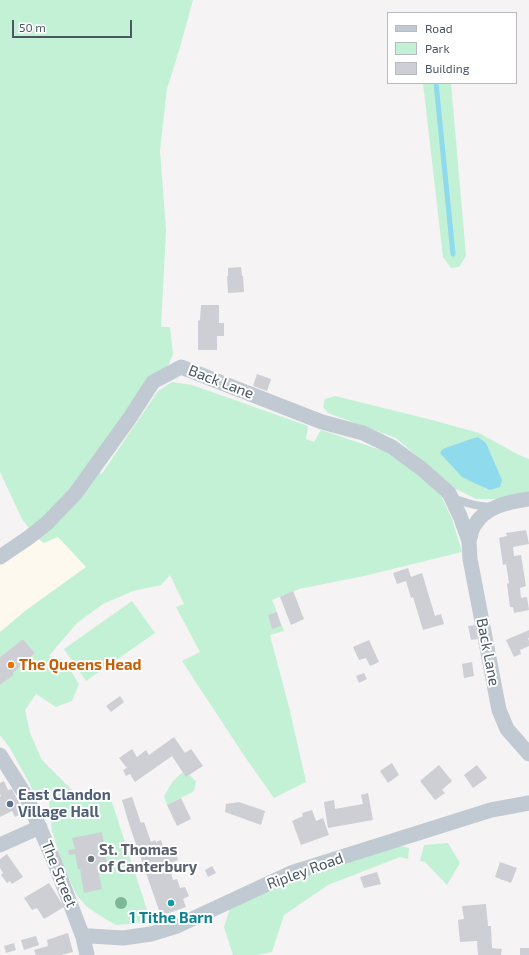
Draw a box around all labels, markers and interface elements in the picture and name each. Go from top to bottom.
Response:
scale bar [14,12,134,38]
legend [387,12,517,84]
text: 50 m [19,20,46,34]
text: Road [425,21,453,35]
text: Park [425,41,450,55]
text: Building [425,61,469,75]
street label: Back Lane [186,361,256,403]
street label: Back Lane [473,617,503,687]
place label: The Queens Head [19,656,141,674]
marker: The Queens Head [6,660,16,670]
place label: East Clandon Village Hall [18,786,111,821]
marker: East Clandon Village Hall [5,799,15,809]
street label: The Street [37,838,81,910]
place label: St. Thomas of Canterbury [99,841,197,876]
street label: Ripley Road [264,849,346,893]
marker: St. Thomas of Canterbury [86,854,96,864]
marker: 1 Tithe Barn [166,898,176,908]
place label: 1 Tithe Barn [129,909,213,927]

